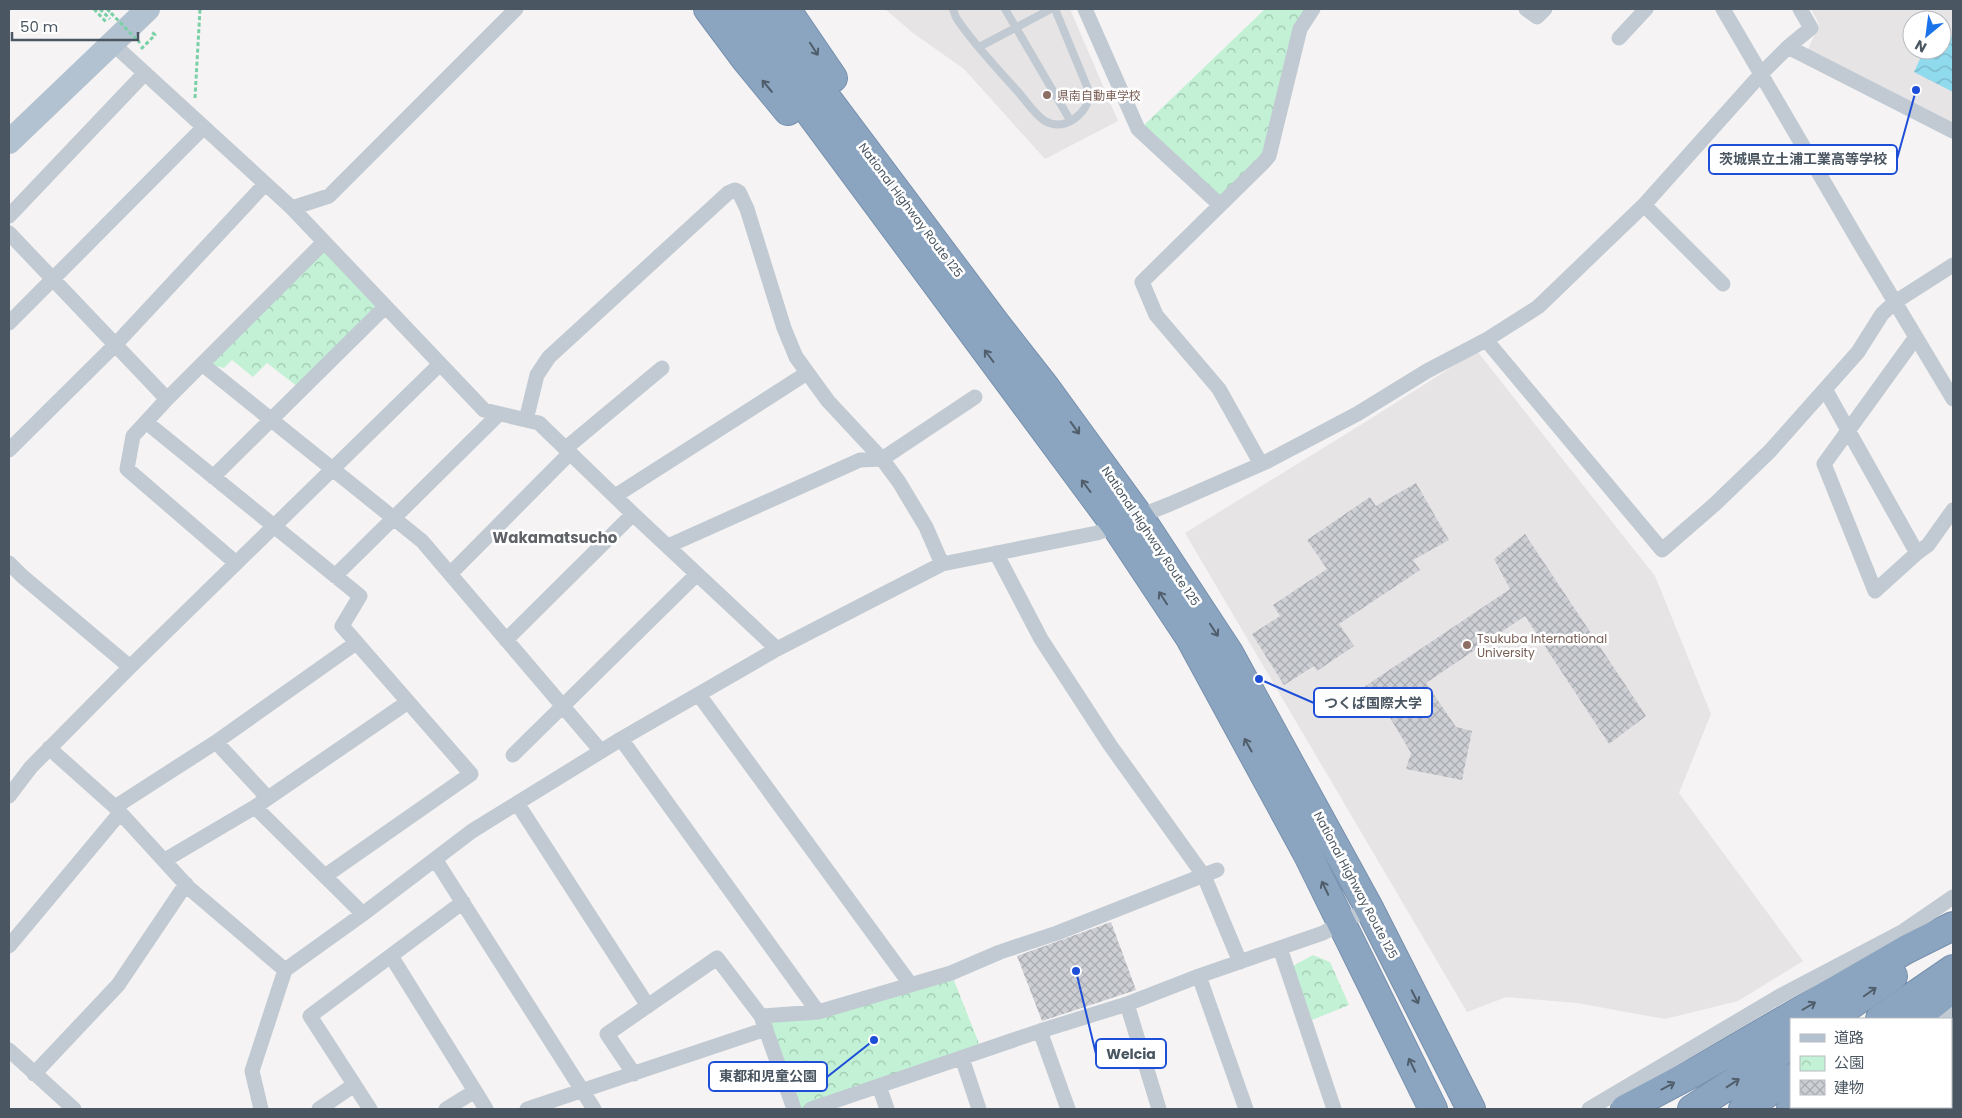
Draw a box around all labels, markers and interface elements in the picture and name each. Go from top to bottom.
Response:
scale bar [12,10,139,42]
north arrow [1902,10,1952,60]
text: 50 m [20,16,58,37]
text: N [1911,35,1930,58]
one-way arrow [809,41,819,55]
one-way arrow [762,80,773,93]
place label: 県南自動車学校 [1057,87,1141,104]
marker: 県南自動車学校 [1041,89,1053,101]
street label: National Highway Route 125 [855,139,967,281]
callout: 茨城県立土浦工業高等学校 [1709,145,1897,174]
text: 茨城県立土浦工業高等学校 [1719,149,1887,169]
one-way arrow [984,349,994,363]
one-way arrow [1070,421,1080,435]
street label: National Highway Route 125 [1098,463,1204,609]
one-way arrow [1081,480,1092,493]
district label: Wakamatsucho [493,527,618,548]
one-way arrow [1158,591,1168,605]
one-way arrow [1209,622,1219,636]
place label: Tsukuba International University [1477,630,1607,661]
marker: Tsukuba International University [1461,639,1473,651]
callout: つくば国際大学 [1314,688,1432,717]
text: つくば国際大学 [1324,693,1422,713]
one-way arrow [1243,737,1253,752]
street label: National Highway Route 125 [1310,808,1402,962]
one-way arrow [1319,881,1329,896]
one-way arrow [1863,987,1877,997]
one-way arrow [1411,989,1420,1004]
one-way arrow [1802,1000,1816,1010]
legend [1790,1018,1952,1108]
text: 道路 [1834,1027,1864,1048]
callout: Welcia [1096,1039,1166,1068]
text: Welcia [1106,1044,1156,1064]
text: 公園 [1834,1052,1864,1073]
one-way arrow [1406,1058,1416,1073]
callout: 東都和児童公園 [709,1062,827,1091]
text: 東都和児童公園 [719,1066,817,1086]
text: 建物 [1834,1077,1864,1098]
one-way arrow [1726,1078,1740,1088]
one-way arrow [1660,1081,1675,1090]

